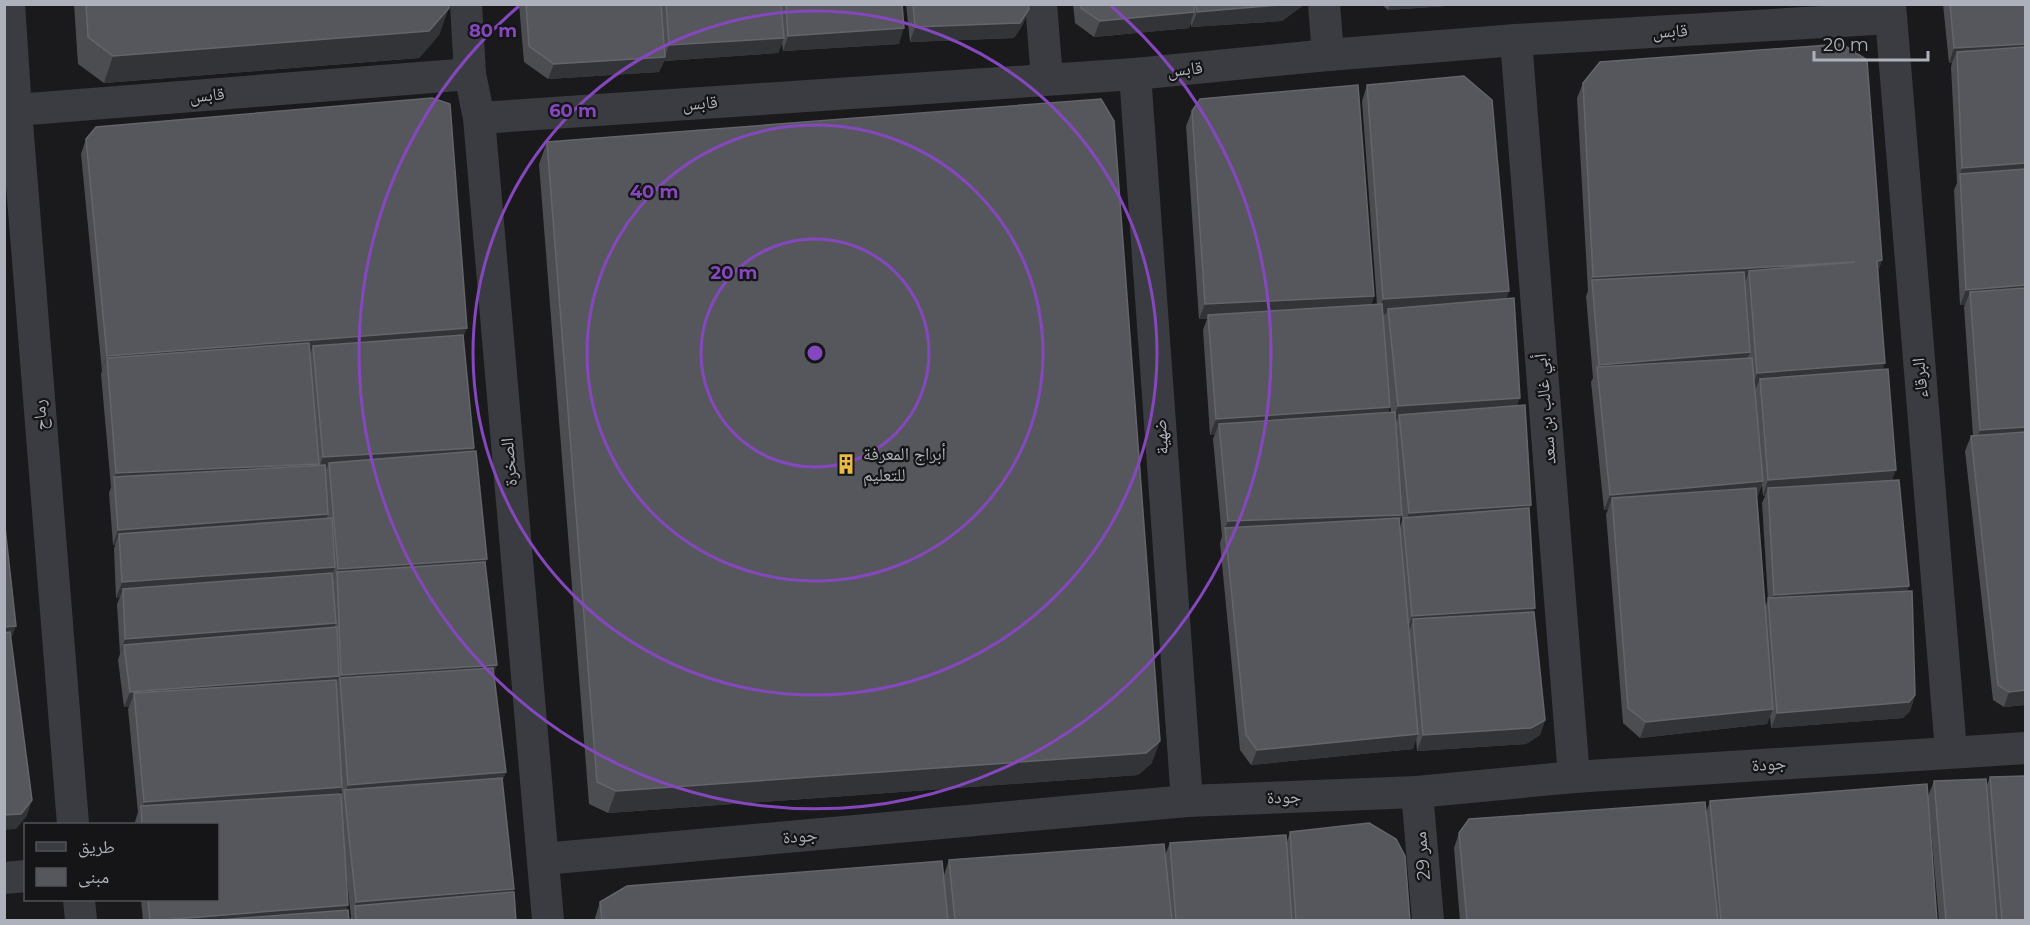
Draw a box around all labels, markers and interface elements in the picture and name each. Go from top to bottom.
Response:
street label: قابس [1652,19,1688,43]
text: 80 m [469,20,517,42]
scale bar [1814,24,1928,62]
text: 20 m [1823,34,1869,56]
street label: قابس [1166,56,1204,82]
street label: قابس [188,83,226,107]
street label: قابس [682,91,718,115]
text: 60 m [549,100,597,122]
text: 40 m [630,181,678,203]
text: 20 m [711,262,757,284]
centre of rings [805,343,825,363]
street label: أبي غالب بن سعد [1529,352,1564,465]
street label: البرقاء [1907,357,1933,399]
street label: رماح [28,398,53,431]
street label: ضهية [1149,418,1173,456]
street label: الصخرة [496,437,522,487]
place label: أبراج المعرفة للتعليم [863,443,946,487]
building icon: أبراج المعرفة للتعليم [834,452,858,476]
street label: جودة [1751,752,1787,776]
street label: جودة [1266,785,1302,809]
legend [24,823,219,901]
street label: جودة [782,824,818,848]
street label: ممر 29 [1409,831,1435,881]
text: طريق [78,836,115,858]
text: مبنى [78,866,109,888]

